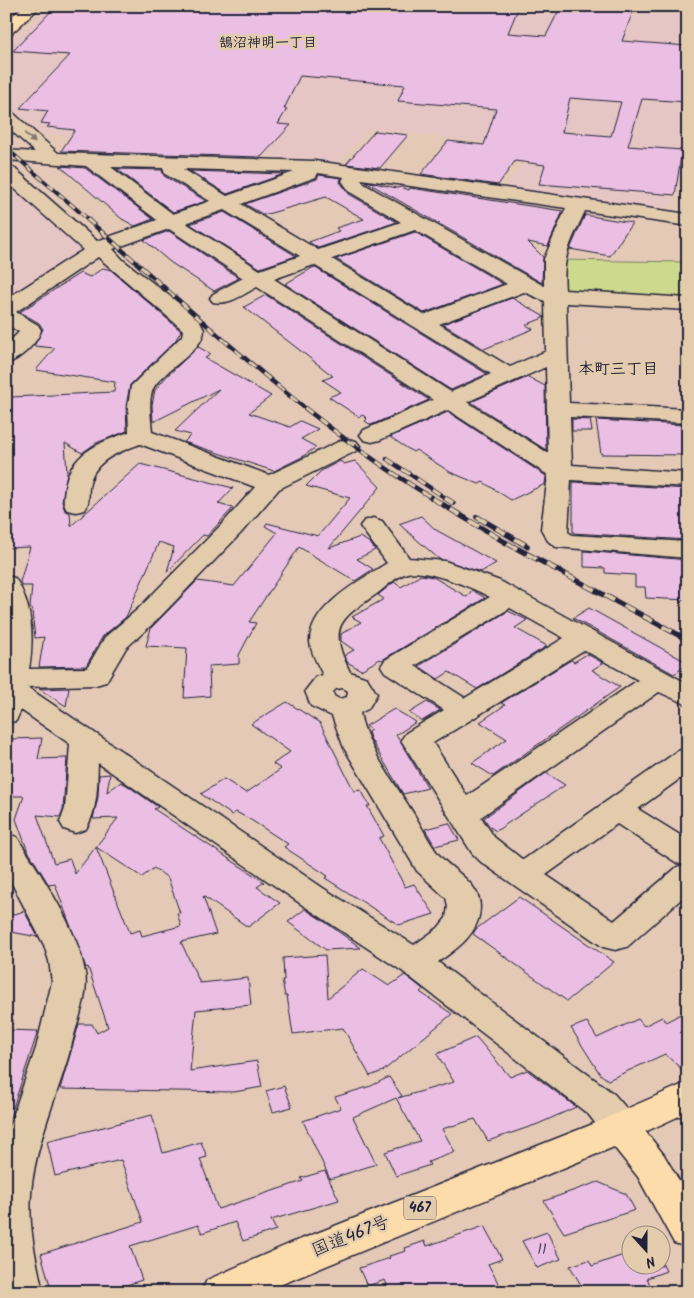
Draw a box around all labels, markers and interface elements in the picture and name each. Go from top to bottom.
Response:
district label: 鵠沼神明一丁目 [219,32,317,54]
one-way arrow [24,132,37,143]
district label: 本町三丁目 [578,357,658,382]
road number: 467 [404,1196,436,1220]
street label: 国道467号 [307,1208,395,1266]
north arrow [622,1226,672,1276]
house number: 11 [537,1238,547,1262]
text: N [642,1249,658,1273]

